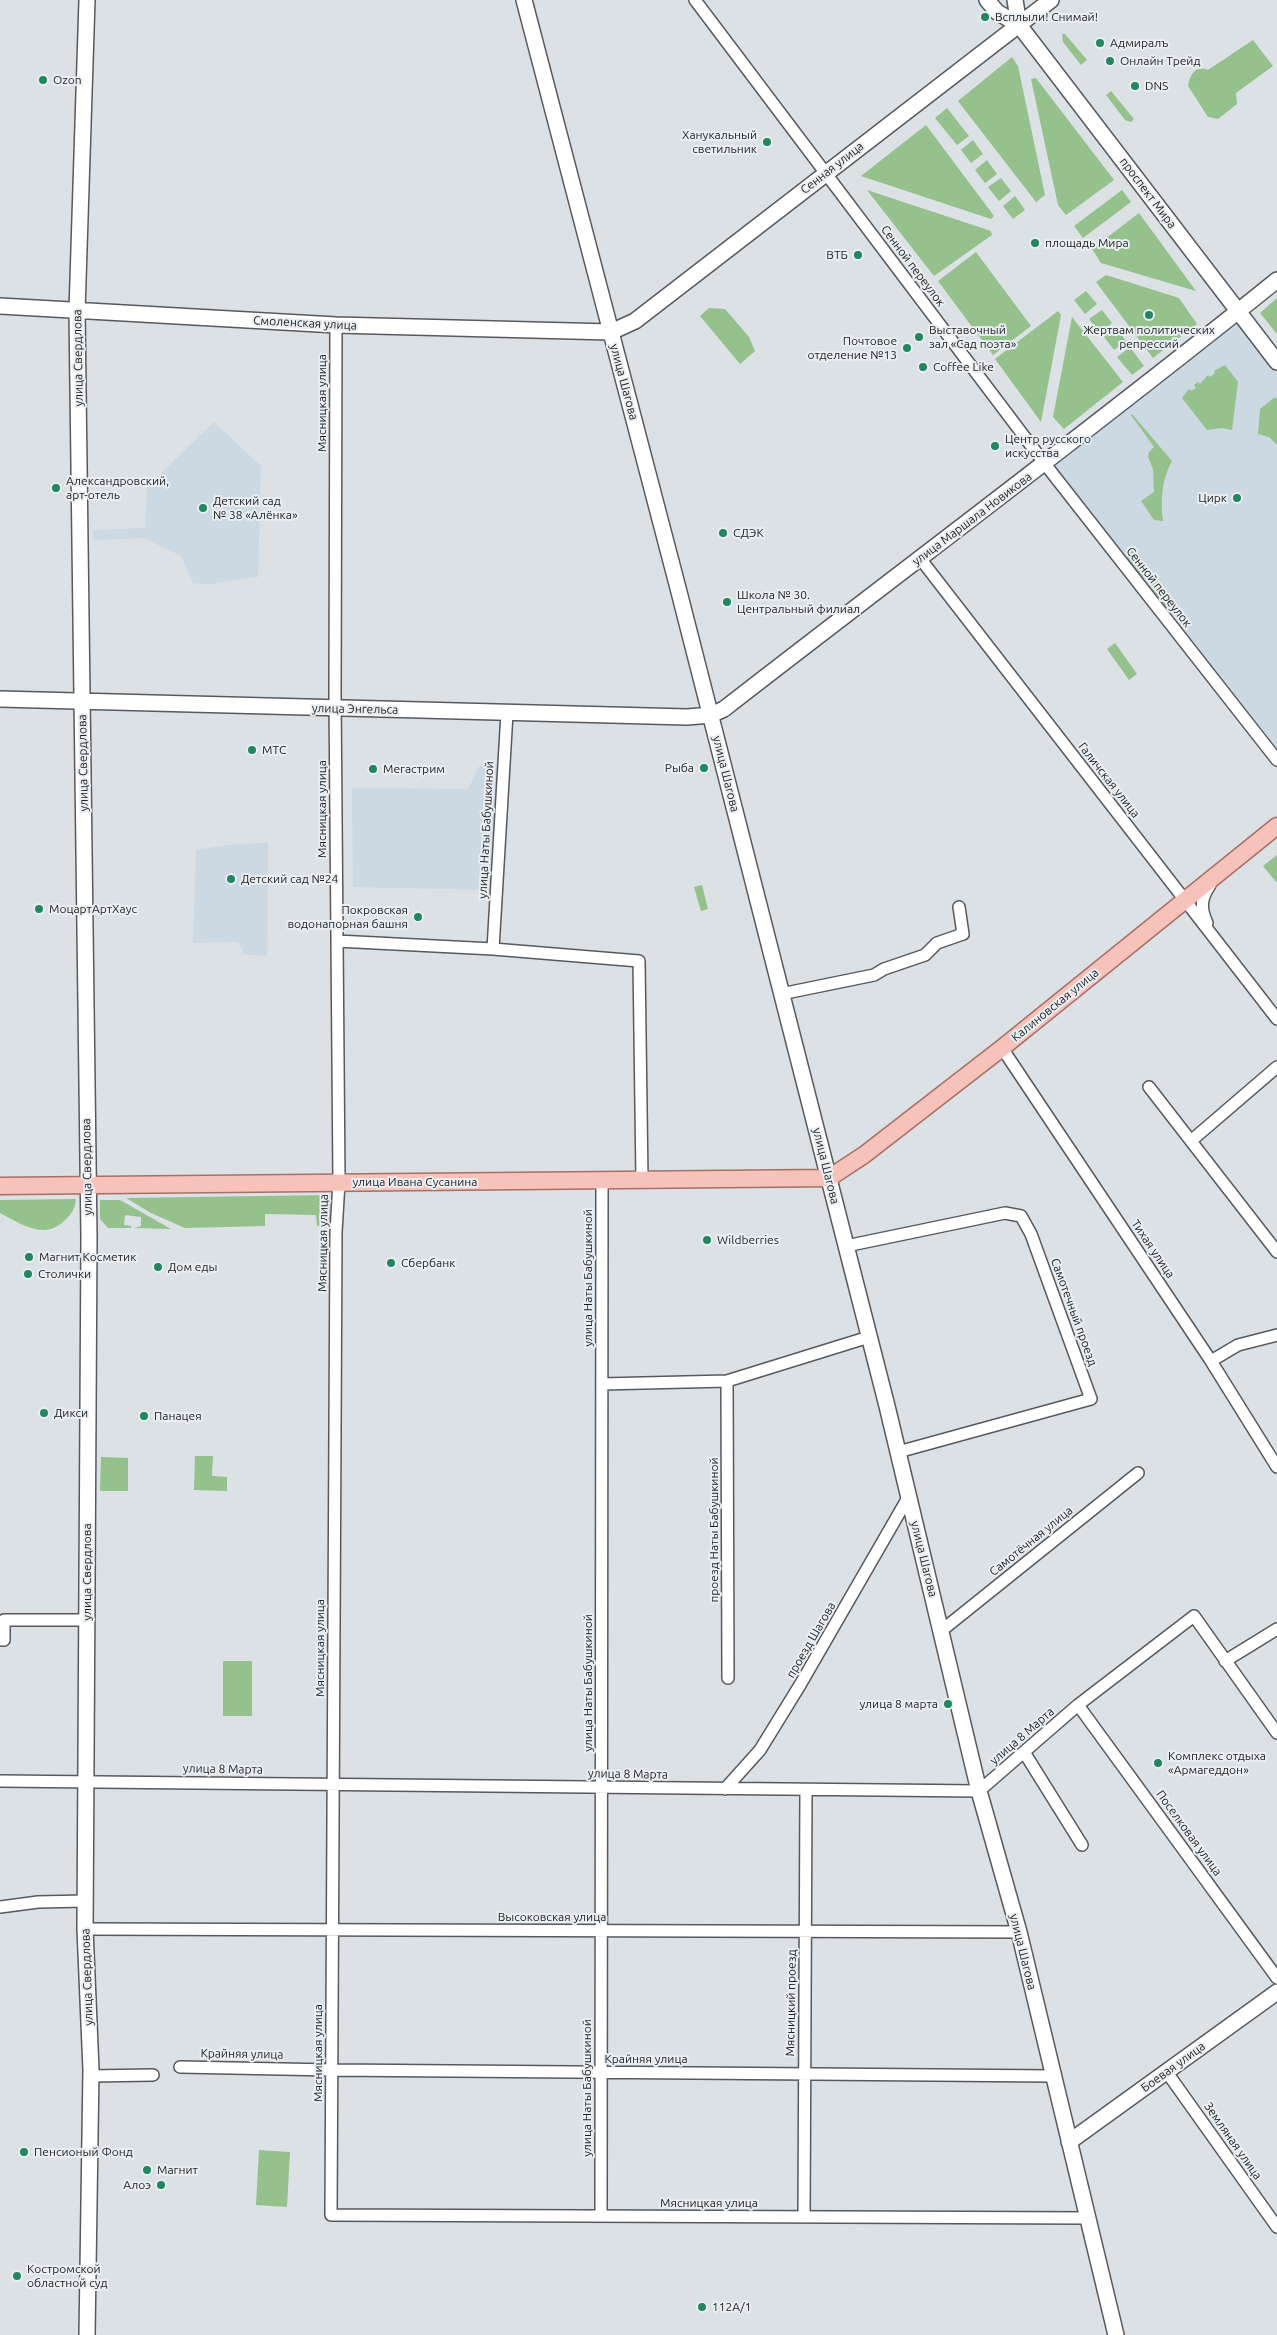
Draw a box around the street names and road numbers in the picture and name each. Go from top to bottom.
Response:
street label: Сенная улица [798,139,866,197]
street label: проспект Мира [1117,155,1179,231]
street label: Сенной переулок [878,223,948,309]
street label: улица Свердлова [70,309,86,407]
street label: Смоленская улица [253,313,357,333]
street label: улица Шагова [607,342,641,422]
street label: Мясницкая улица [315,354,329,452]
street label: улица Маршала Новикова [909,469,1035,569]
street label: Сенной переулок [1123,544,1195,630]
street label: улица Энгельса [312,701,398,717]
street label: улица Свердлова [75,714,91,812]
street label: улица Шагова [710,734,742,814]
street label: Галичская улица [1075,740,1143,820]
street label: Мясницкая улица [315,760,329,858]
street label: улица Наты Бабушкиной [475,761,497,899]
street label: Калиновская улица [1008,965,1102,1045]
street label: улица Свердлова [79,1118,95,1216]
street label: улица Шагова [810,1126,842,1206]
street label: улица Ивана Сусанина [352,1175,478,1189]
street label: Мясницкая улица [315,1194,331,1292]
street label: улица Наты Бабушкиной [581,1209,595,1347]
street label: Тихая улица [1128,1217,1178,1281]
street label: Самотечный проезд [1048,1256,1100,1368]
street label: проезд Наты Бабушкиной [707,1457,721,1603]
street label: Самотёчная улица [987,1503,1075,1579]
street label: улица Шагова [908,1519,940,1599]
street label: улица Свердлова [80,1523,94,1621]
street label: Мясницкая улица [313,1599,327,1697]
street label: проезд Шагова [783,1599,839,1681]
street label: улица Наты Бабушкиной [581,1614,595,1752]
street label: улица 8 Марта [987,1704,1057,1768]
street label: улица 8 Марта [183,1761,263,1777]
street label: улица 8 Марта [588,1766,668,1782]
street label: Поселковая улица [1153,1787,1225,1879]
street label: Высоковская улица [498,1910,606,1924]
street label: улица Шагова [1007,1912,1039,1992]
street label: улица Свердлова [78,1928,96,2026]
street label: Мясницкий проезд [783,1949,799,2057]
street label: Мясницкая улица [311,2004,325,2102]
street label: улица Наты Бабушкиной [580,2019,594,2157]
street label: Боевая улица [1138,2039,1208,2095]
street label: Крайняя улица [200,2046,284,2062]
street label: Крайняя улица [604,2052,688,2066]
street label: Земляная улица [1201,2100,1265,2182]
street label: Мясницкая улица [660,2196,758,2210]

